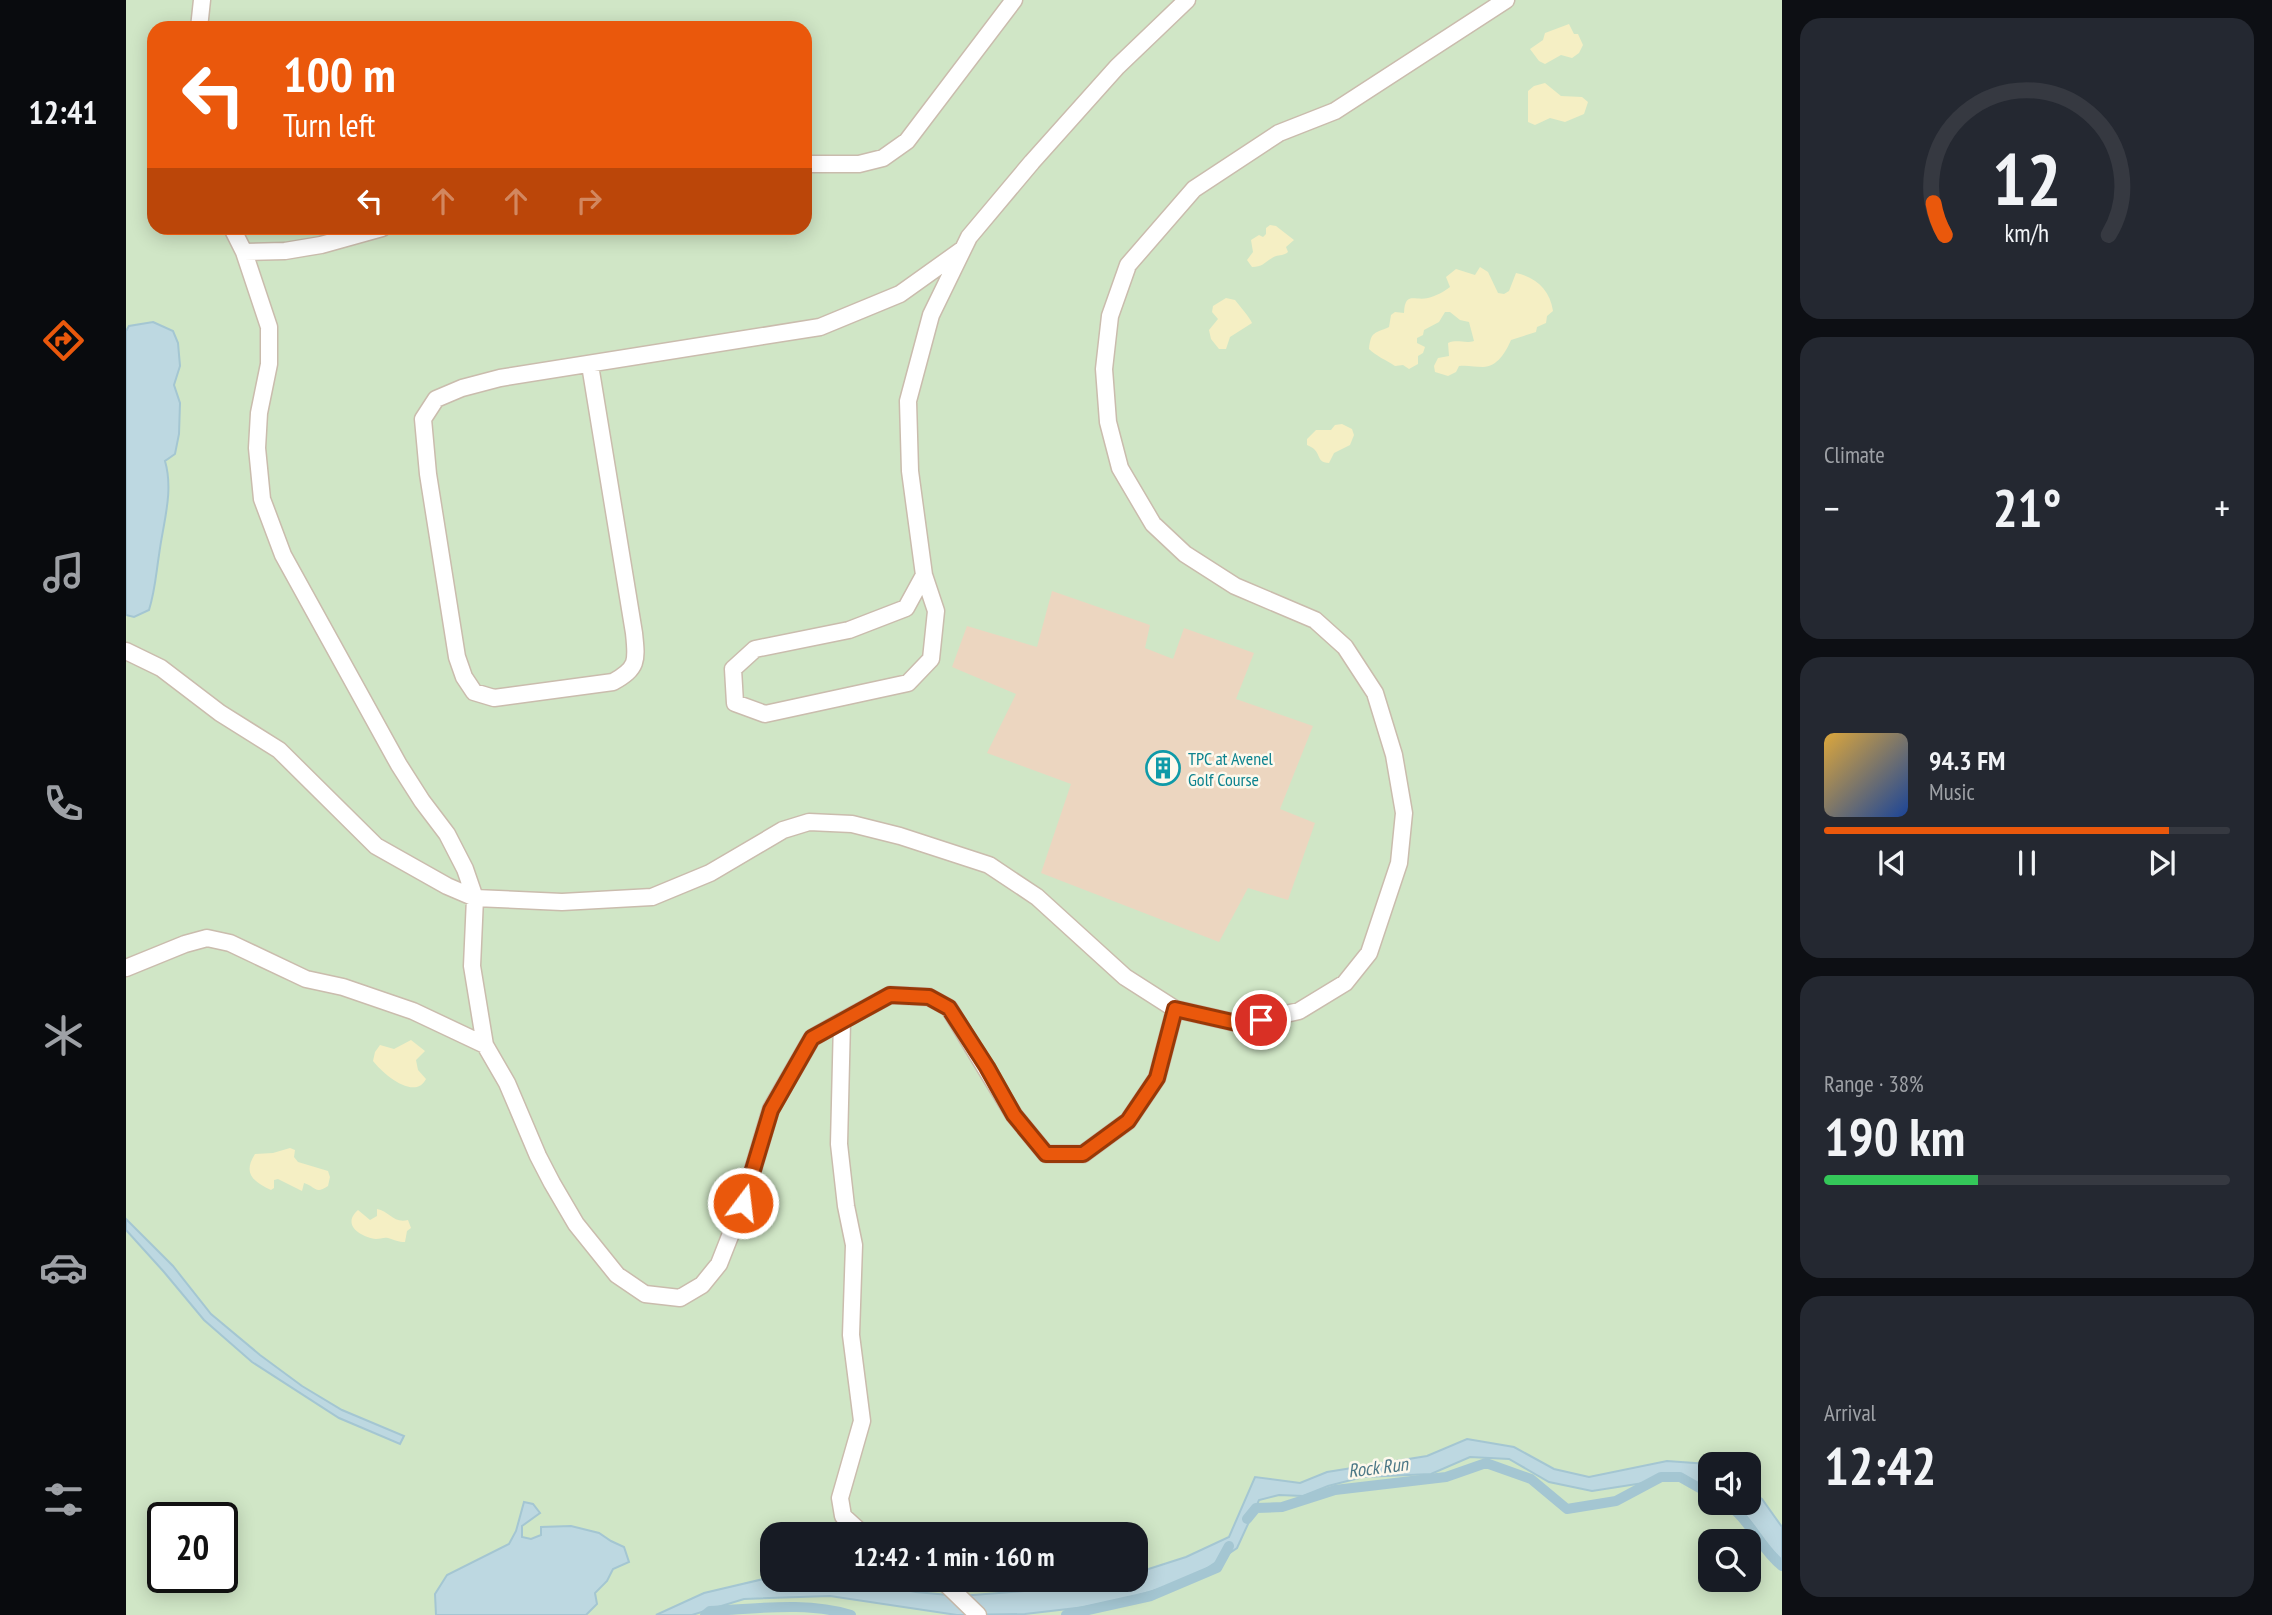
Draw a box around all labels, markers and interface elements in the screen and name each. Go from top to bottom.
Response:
text: 100 m [283,42,396,106]
icon: left [168,49,259,140]
text: 12:41 [28,91,98,133]
text: Turn left [283,104,375,146]
text: 12 [1992,131,2062,225]
icon: left [351,182,389,220]
icon: ahead [424,182,462,220]
icon: ahead [497,182,535,220]
icon: right [570,182,608,220]
text: km/h [2005,217,2049,249]
icon: directions [39,316,88,365]
text: Climate [1824,440,1885,469]
text: 21° [1993,474,2061,541]
text: − [1824,483,1840,532]
text: + [2214,483,2230,532]
icon: music [39,548,88,597]
text: 94.3 FM [1929,744,2005,777]
place label: TPC at Avenel Golf Course [1188,747,1274,791]
building icon: TPC at Avenel Golf Course [1144,749,1182,787]
text: Music [1929,777,1975,806]
icon: phone [39,779,88,828]
icon: previous [1873,844,1911,882]
icon: pause [2008,844,2046,882]
icon: next [2143,844,2181,882]
pin [1231,990,1291,1050]
icon: arrive [1242,1001,1280,1039]
icon: climate [39,1011,88,1060]
text: Range · 38% [1824,1069,1924,1098]
text: 190 km [1824,1103,1965,1170]
position arrow [706,1166,780,1240]
icon: car [39,1243,88,1292]
text: Arrival [1824,1398,1876,1427]
text: 12:42 [1824,1432,1936,1499]
water label: Rock Run [1347,1451,1411,1483]
map controls [1698,1452,1761,1592]
button: sound [1698,1452,1761,1515]
icon: filters [39,1475,88,1524]
speed limit sign: 20 [147,1502,238,1593]
button: search [1698,1529,1761,1592]
text: 12:42 · 1 min · 160 m [854,1540,1054,1573]

